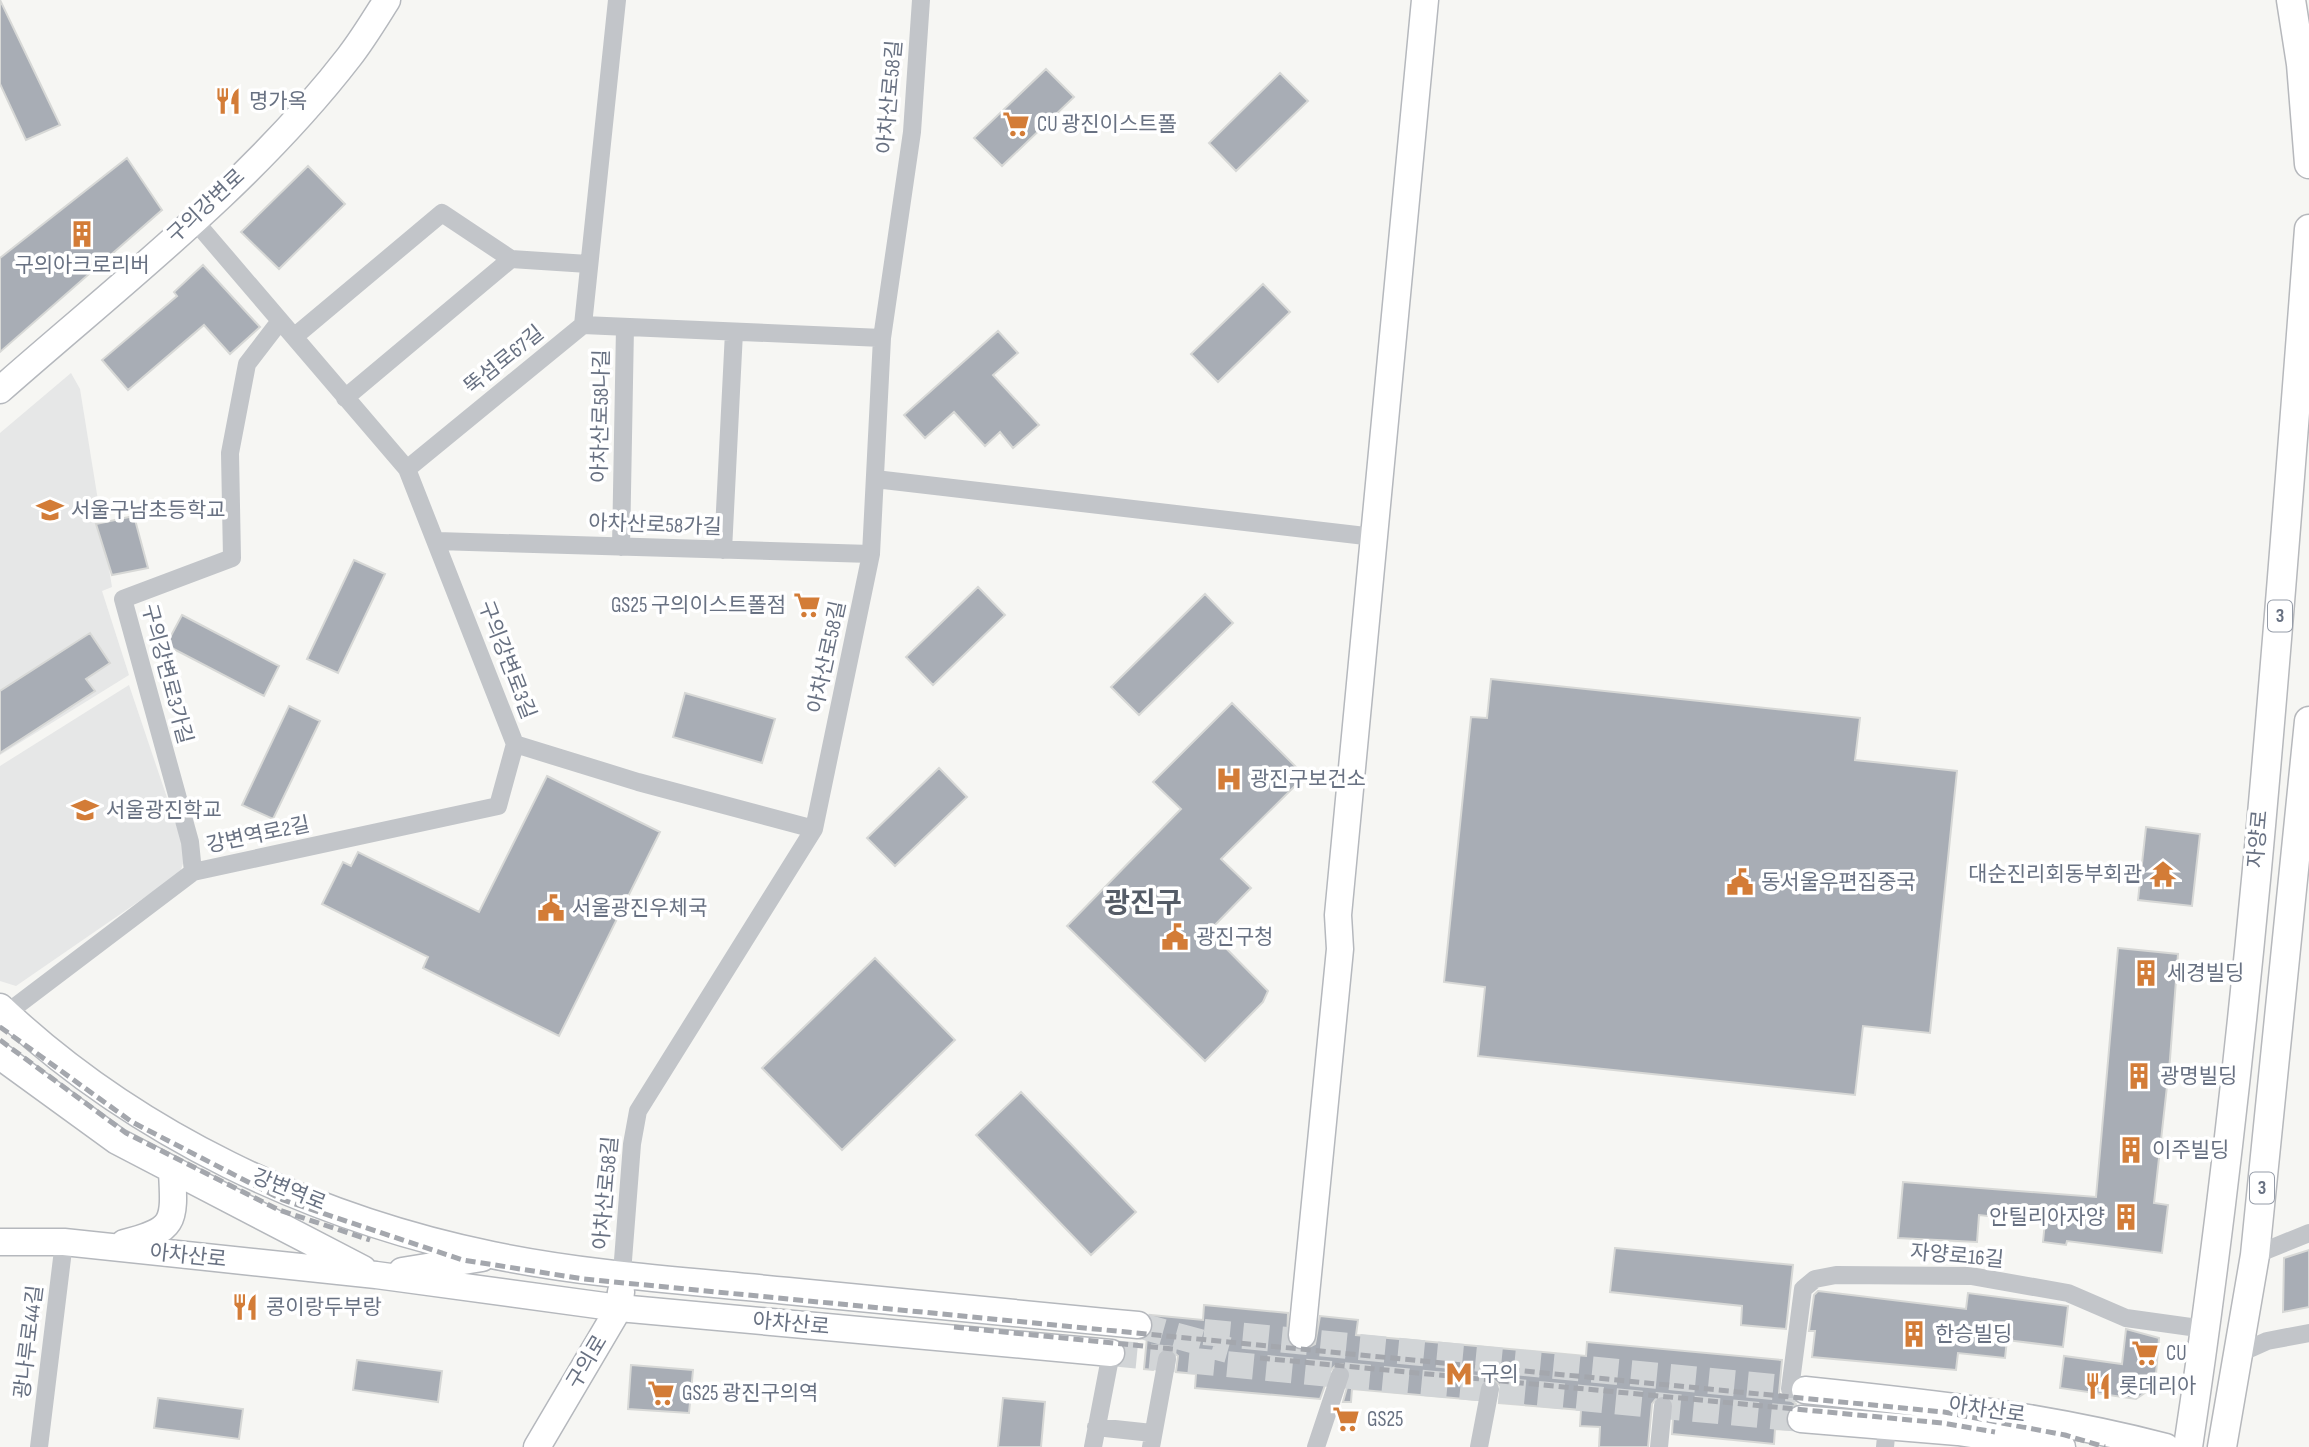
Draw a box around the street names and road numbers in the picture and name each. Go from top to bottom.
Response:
street label: 아차산로58길 [873,39,907,155]
street label: 구의강변로 [162,164,250,248]
street label: 뚝섬로67길 [459,320,549,400]
street label: 아차산로58나길 [587,349,615,483]
street label: 아차산로58가길 [588,510,722,540]
street label: 구의강변로3길 [473,597,541,723]
street label: 아차산로58길 [803,599,851,715]
road number: 3 [2268,600,2292,632]
street label: 구의강변로3가길 [136,601,198,747]
street label: 자양로 [2243,809,2273,869]
street label: 강변역로2길 [204,812,312,858]
street label: 아차산로58길 [589,1135,623,1251]
street label: 강변역로 [248,1164,330,1216]
road number: 3 [2250,1172,2274,1204]
street label: 자양로16길 [1909,1239,2005,1273]
street label: 아차산로 [148,1240,228,1272]
street label: 광나루로44길 [10,1284,48,1400]
street label: 아차산로 [751,1308,831,1340]
street label: 구의로 [561,1331,613,1393]
street label: 아차산로 [1947,1392,2027,1428]

